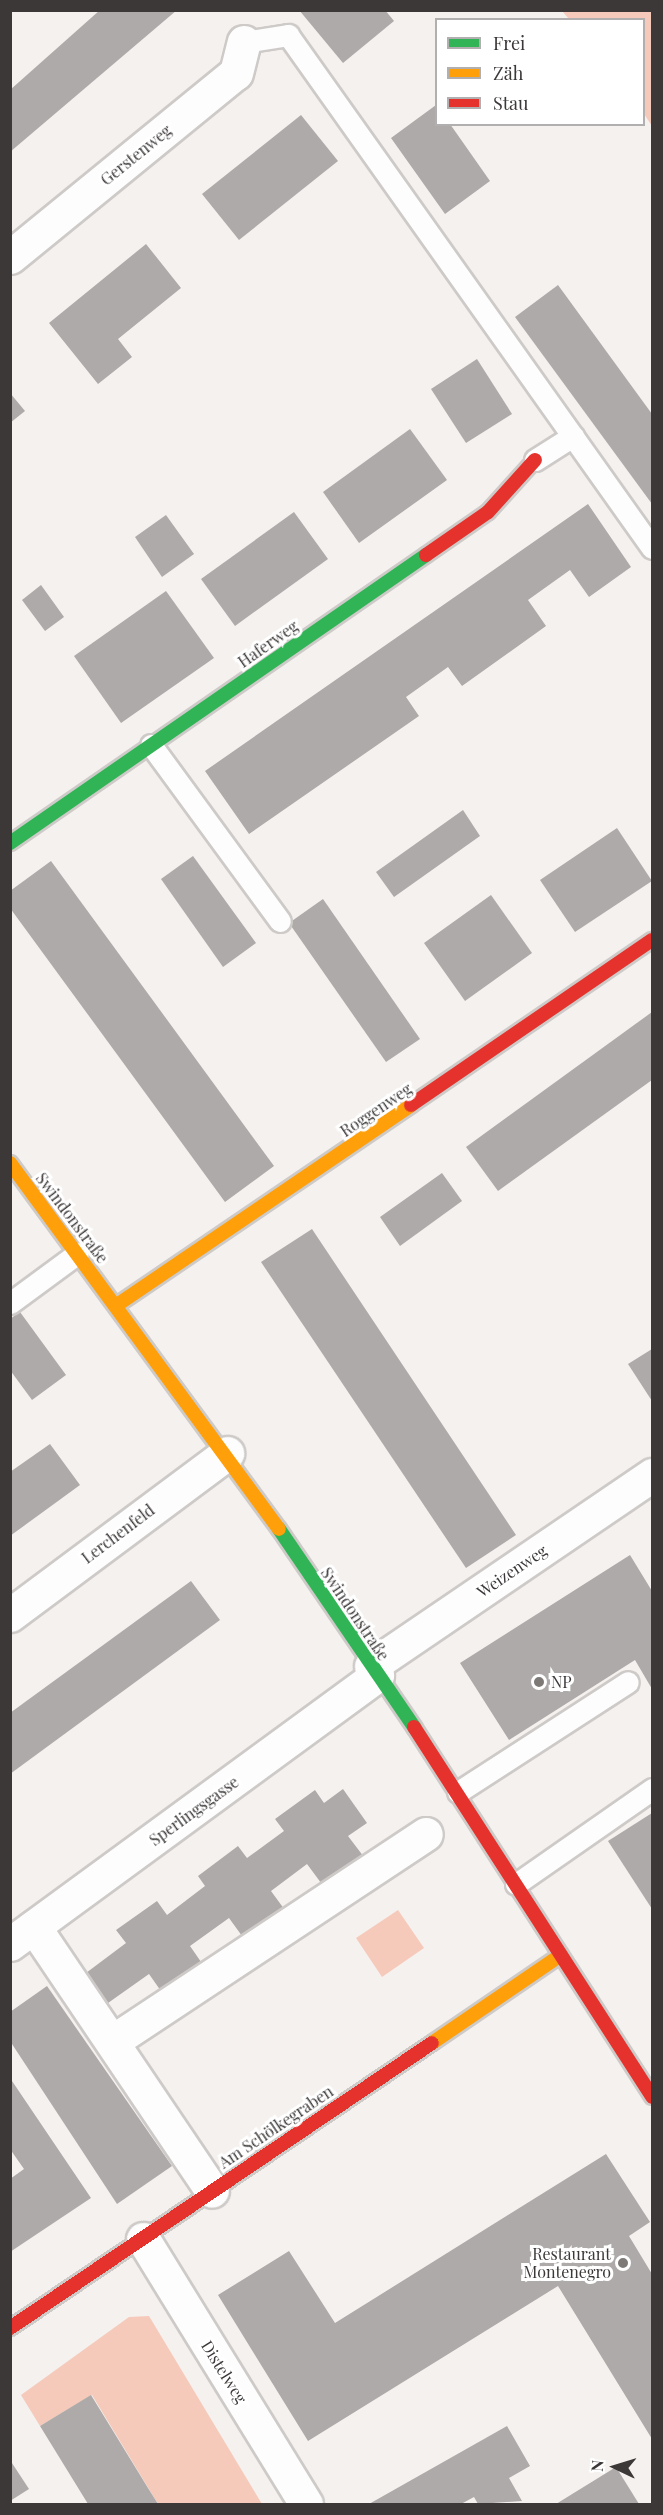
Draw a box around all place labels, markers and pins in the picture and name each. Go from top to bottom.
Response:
place label: NP [551,1672,572,1692]
marker: NP [532,1675,546,1689]
place label: Restaurant Montenegro [524,2244,611,2282]
marker: Restaurant Montenegro [616,2256,630,2270]

